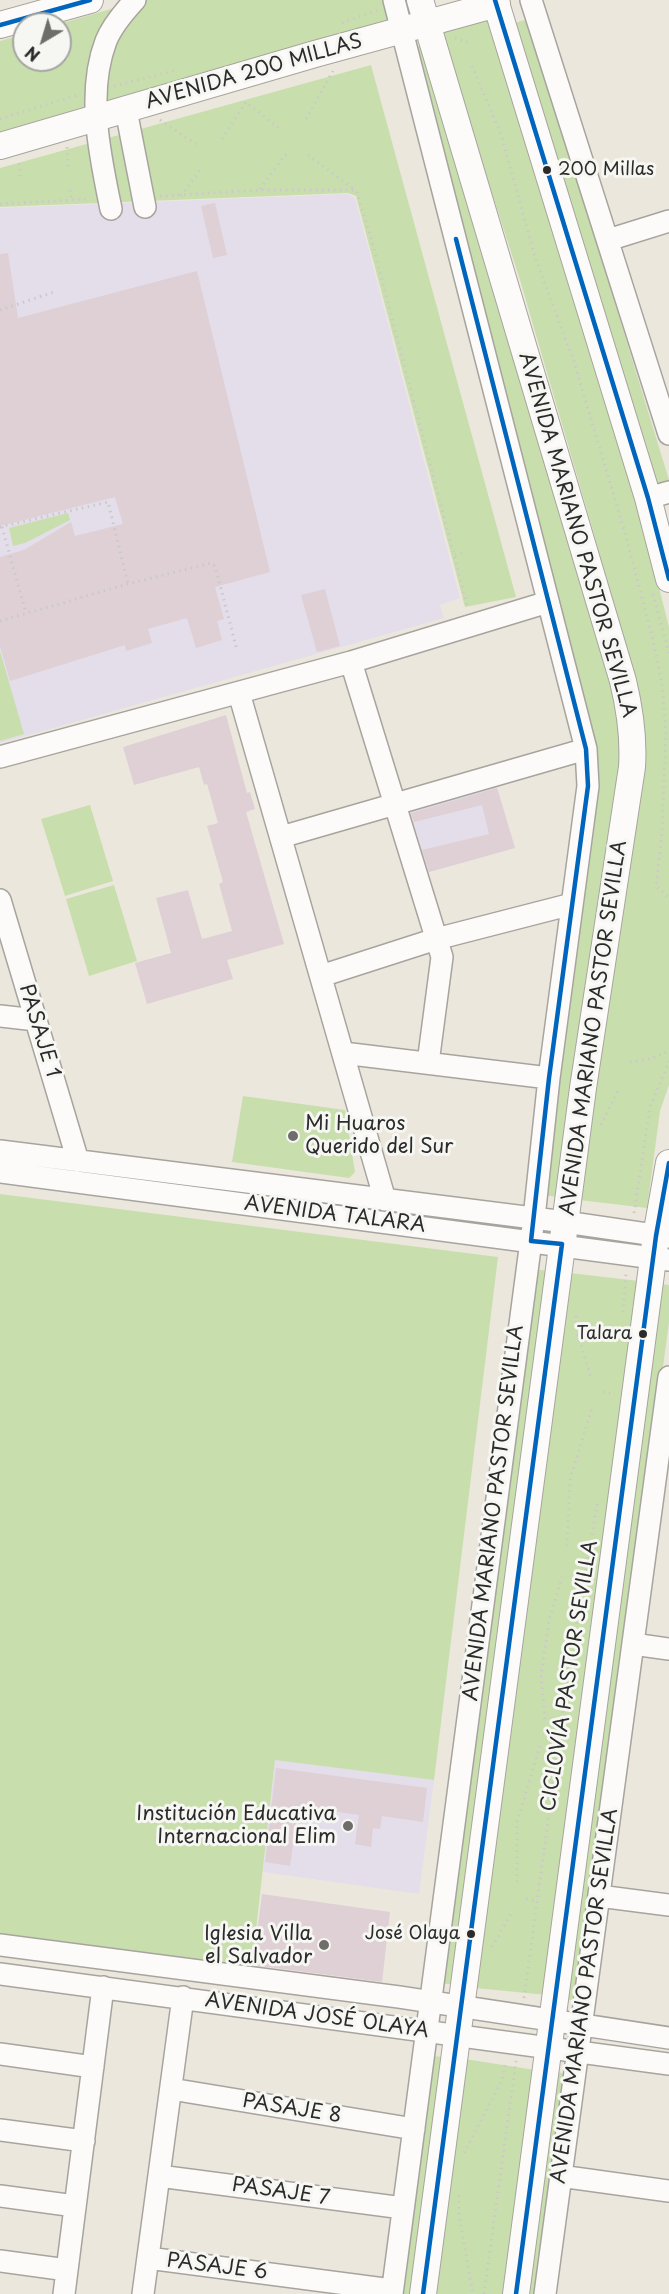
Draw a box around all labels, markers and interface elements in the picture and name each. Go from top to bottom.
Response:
north arrow [12,12,72,72]
street label: AVENIDA 200 MILLAS [143,30,365,114]
text: N [20,41,45,68]
place label: 200 Millas [558,159,654,181]
marker: 200 Millas [541,164,553,176]
street label: AVENIDA MARIANO PASTOR SEVILLA [513,350,641,720]
street label: AVENIDA MARIANO PASTOR SEVILLA [556,839,632,1217]
street label: PASAJE 1 [13,981,65,1081]
place label: Mi Huaros Querido del Sur [305,1112,453,1159]
marker: Mi Huaros Querido del Sur [286,1129,300,1143]
street label: AVENIDA TALARA [243,1192,427,1238]
place label: Talara [576,1323,632,1345]
street label: AVENIDA MARIANO PASTOR SEVILLA [459,1324,529,1702]
marker: Talara [637,1328,649,1340]
street label: CICLOVÍA PASTOR SEVILLA [537,1539,603,1813]
place label: Institución Educativa Internacional Elim [136,1802,336,1849]
street label: AVENIDA MARIANO PASTOR SEVILLA [547,1807,623,2185]
marker: Institución Educativa Internacional Elim [341,1819,355,1833]
place label: Iglesia Villa el Salvador [204,1922,312,1969]
place label: José Olaya [365,1923,460,1945]
marker: José Olaya [465,1928,477,1940]
marker: Iglesia Villa el Salvador [317,1938,331,1952]
street label: AVENIDA JOSÉ OLAYA [204,1988,430,2044]
street label: PASAJE 8 [241,2089,343,2129]
street label: PASAJE 7 [230,2173,332,2211]
street label: PASAJE 6 [165,2249,269,2285]

